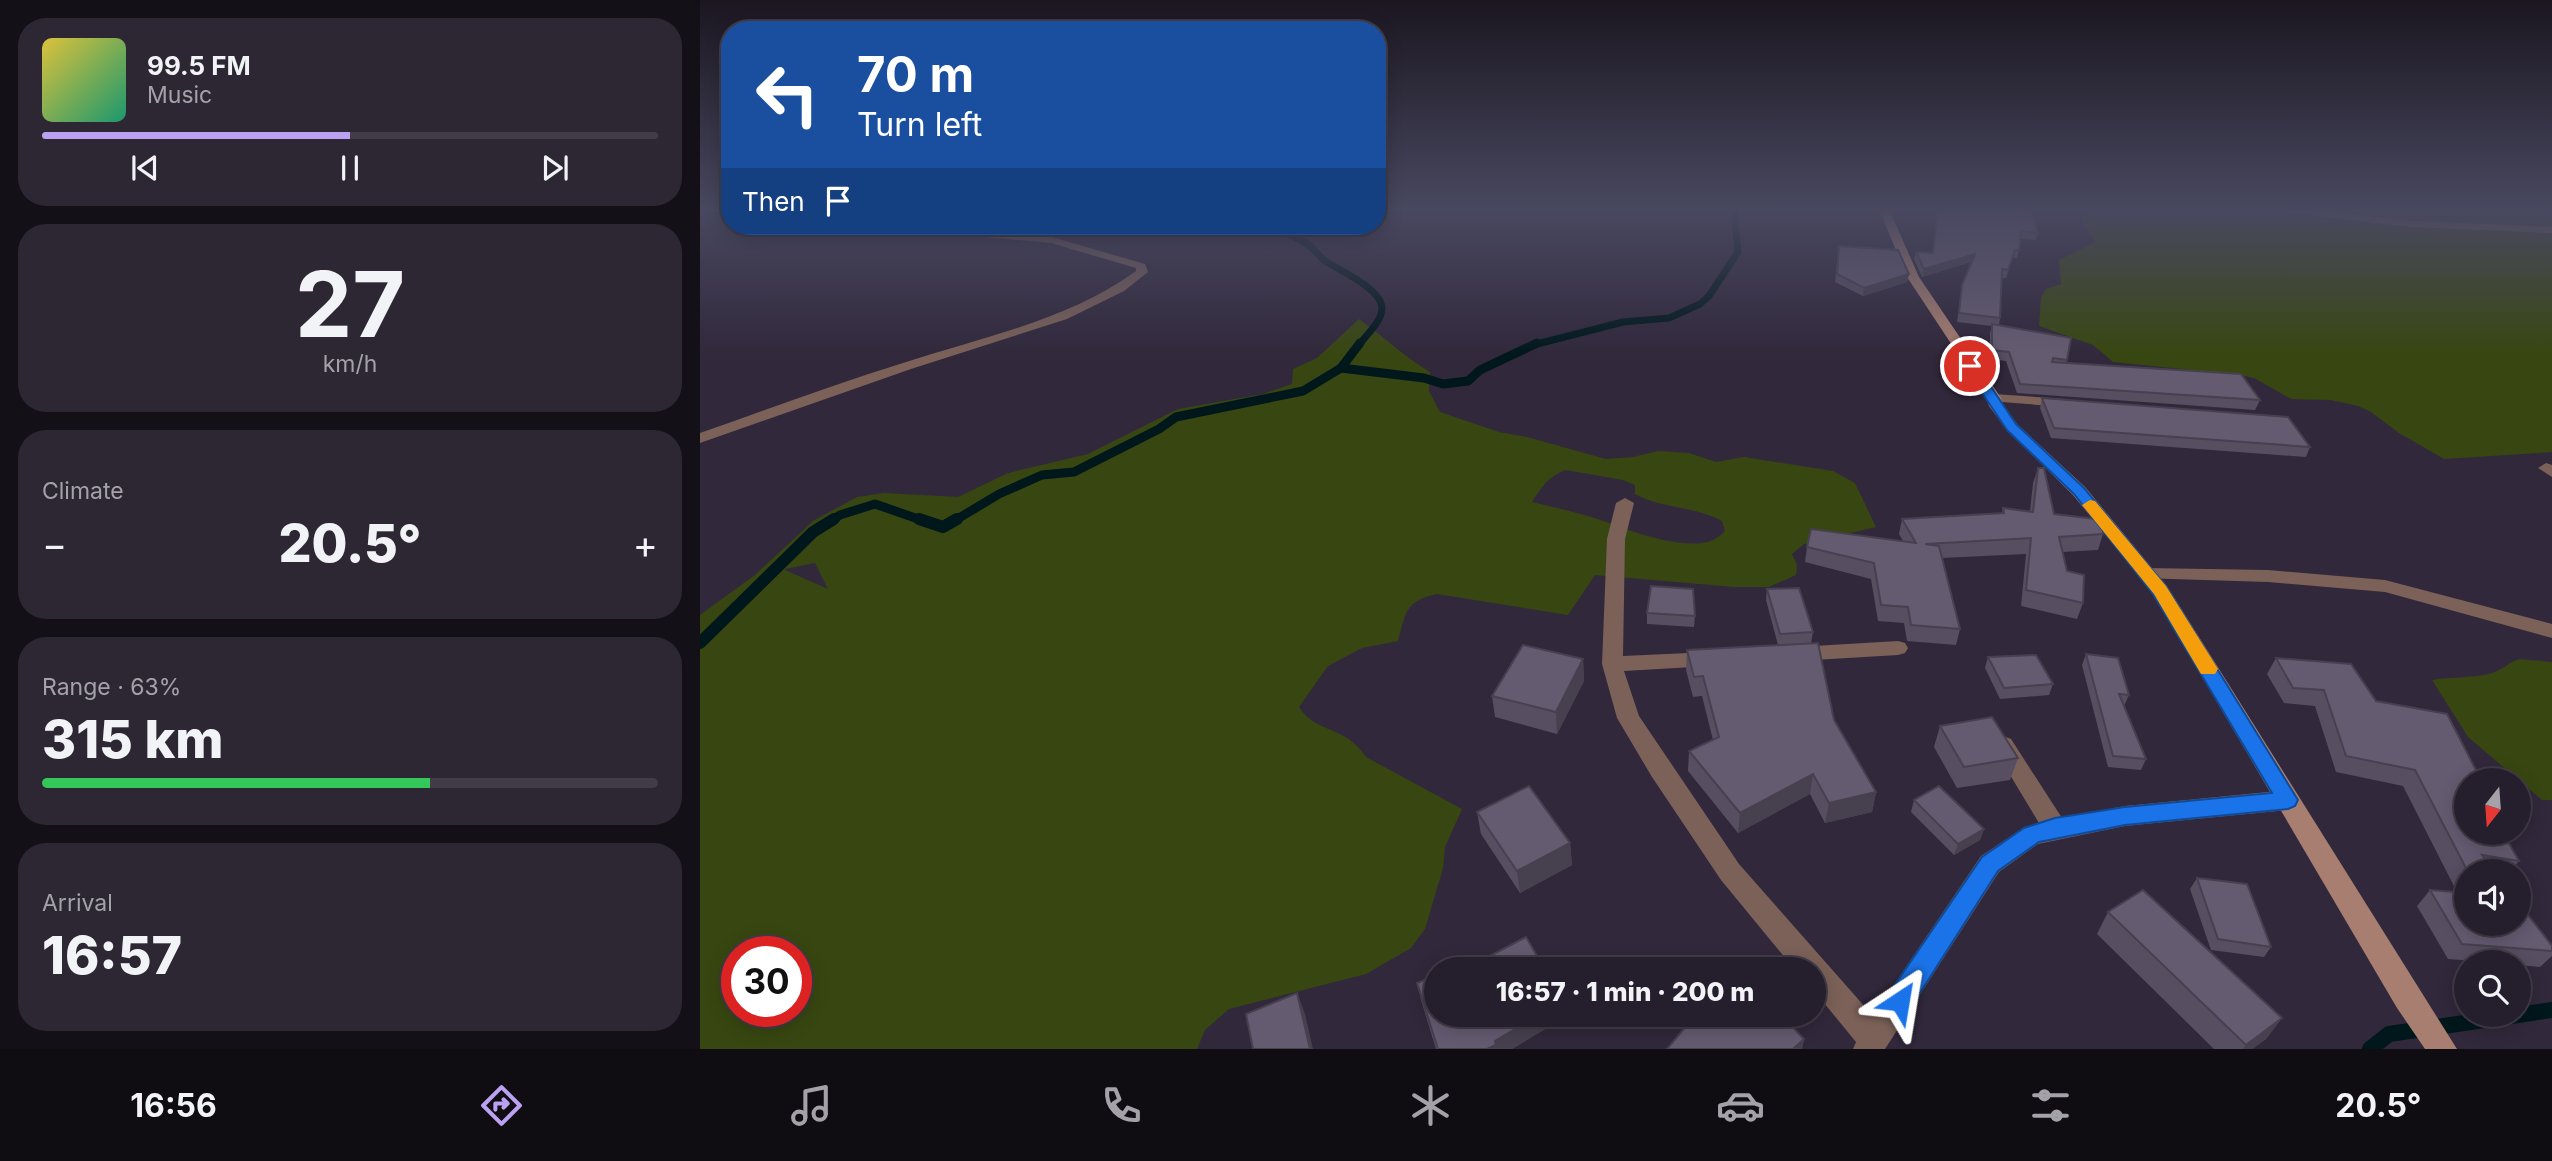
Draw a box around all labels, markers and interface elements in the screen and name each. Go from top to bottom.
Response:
text: 70 m [857,45,974,104]
icon: left [742,49,833,140]
text: 99.5 FM [147,50,251,81]
text: Music [147,81,212,109]
text: Turn left [857,105,982,144]
icon: previous [126,149,164,187]
icon: pause [331,149,369,187]
icon: next [536,149,574,187]
icon: arrive [819,182,857,220]
text: Then [742,186,805,217]
text: 27 [295,249,405,359]
pin [1940,336,2000,396]
icon: arrive [1951,347,1989,385]
text: km/h [323,350,377,378]
text: Climate [42,477,124,505]
text: 20.5° [278,512,422,575]
text: − [42,521,67,567]
text: + [633,521,658,567]
text: Range · 63% [42,673,181,701]
text: 315 km [42,708,223,771]
north arrow [2454,768,2530,845]
map controls [2454,768,2531,1027]
button: sound [2454,859,2531,936]
text: Arrival [42,889,113,917]
text: 16:57 [42,924,182,987]
speed limit sign: 30 [721,936,812,1027]
button: search [2454,950,2531,1027]
position arrow [1863,964,1937,1038]
text: 16:57 · 1 min · 200 m [1496,976,1754,1007]
icon: directions [477,1081,526,1130]
icon: music [787,1081,836,1130]
icon: phone [1097,1081,1146,1130]
icon: climate [1406,1081,1455,1130]
icon: car [1716,1081,1765,1130]
icon: filters [2026,1081,2075,1130]
text: 16:56 [130,1086,217,1125]
text: 20.5° [2335,1086,2422,1125]

